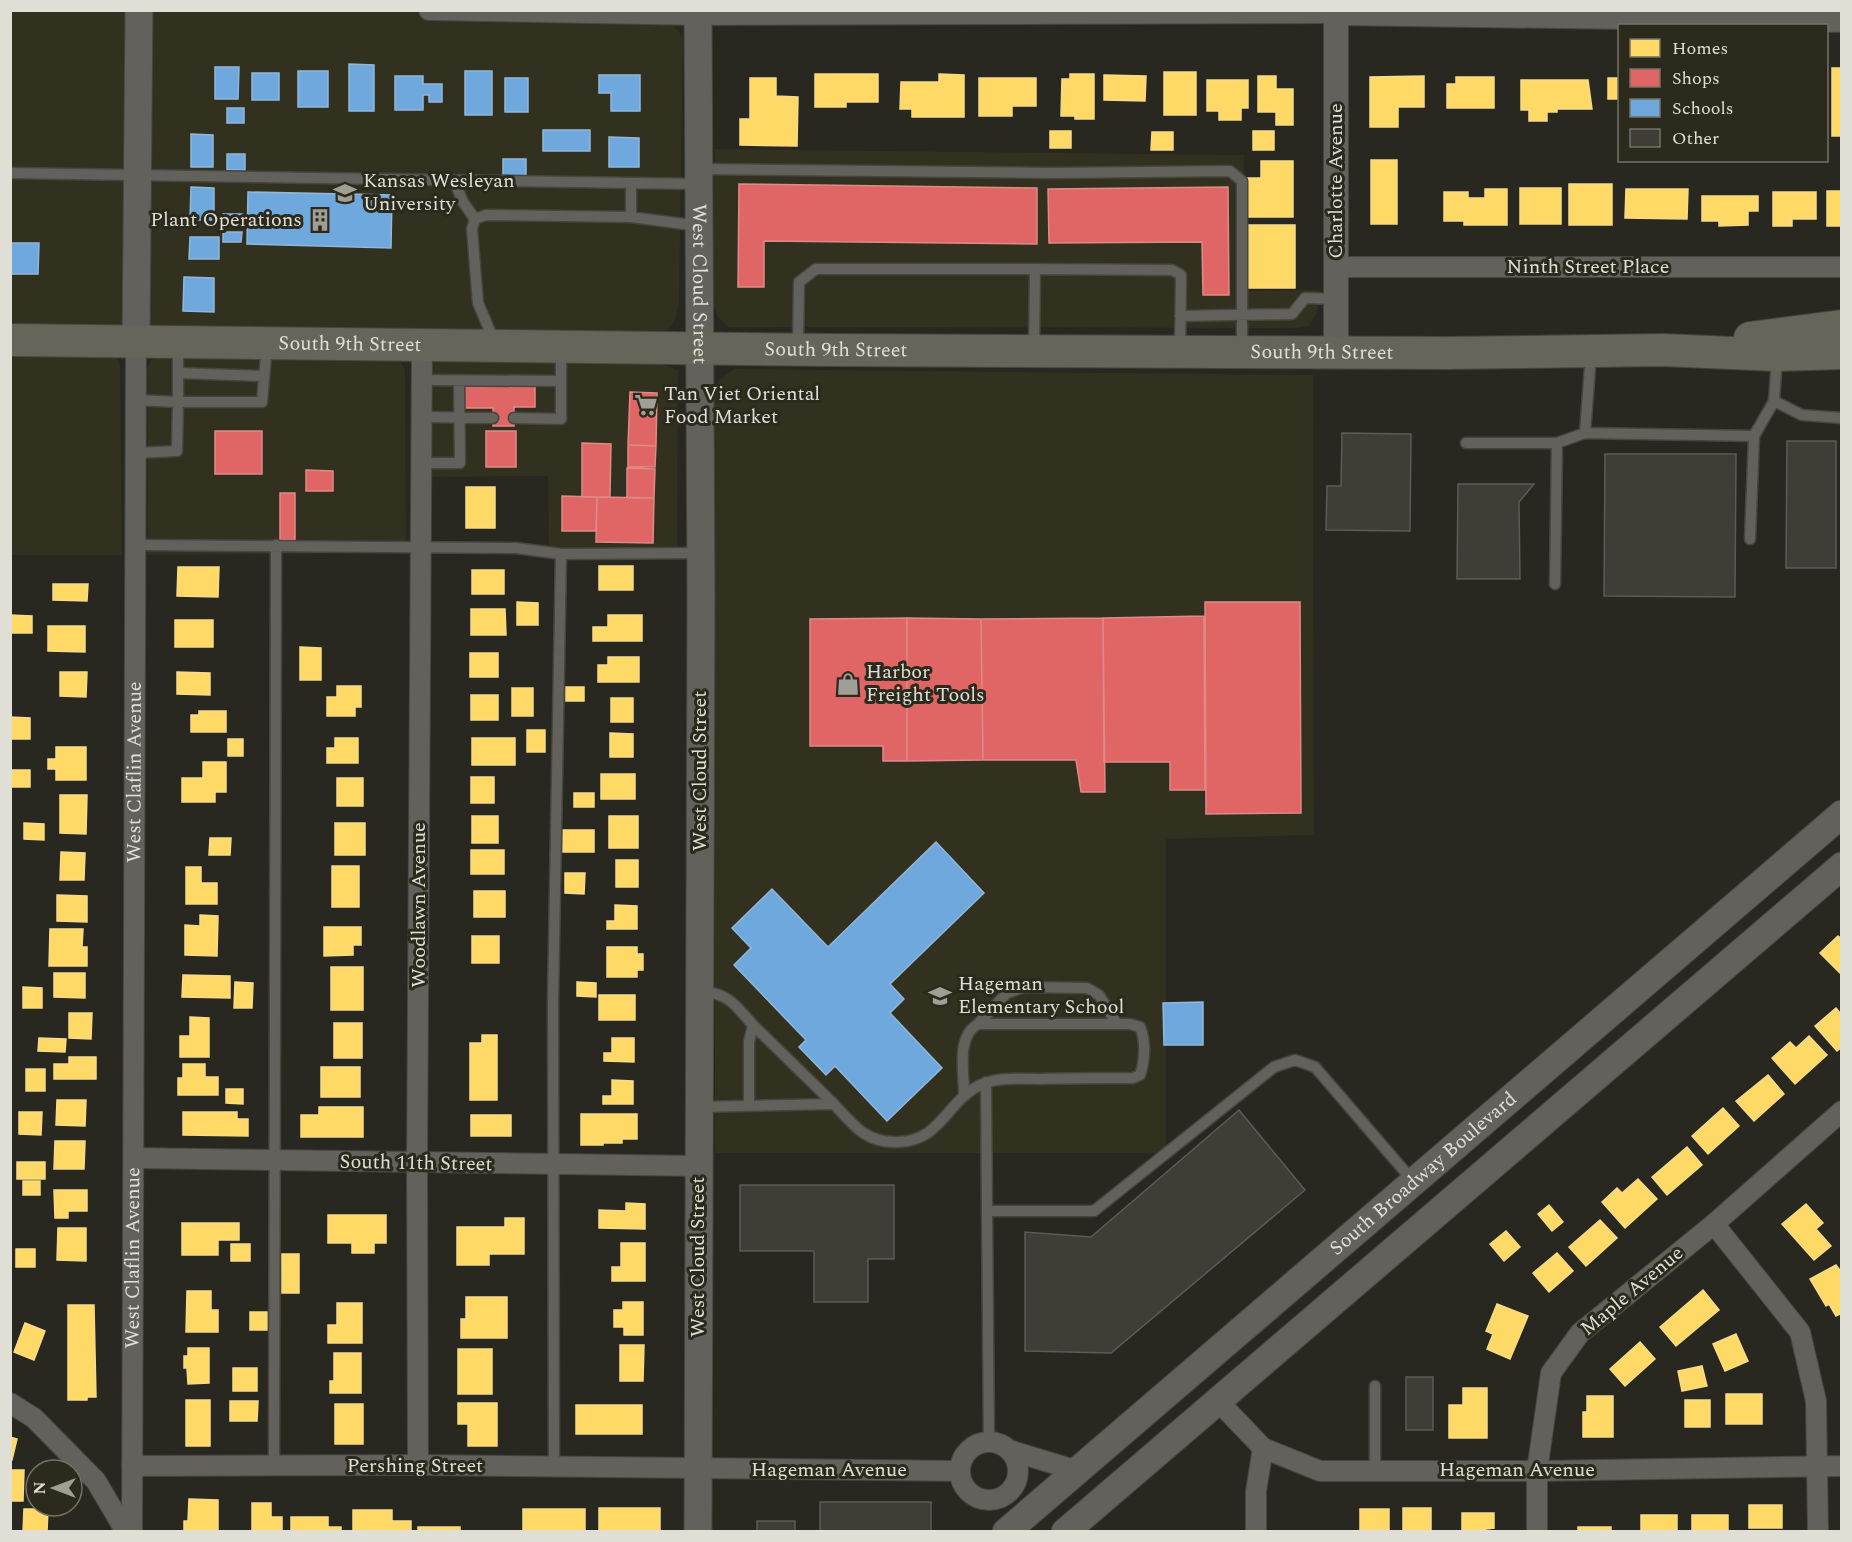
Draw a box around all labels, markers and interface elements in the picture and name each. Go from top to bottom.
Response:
legend [1618,24,1828,162]
text: Homes [1672,35,1728,62]
text: Shops [1672,65,1720,92]
text: Schools [1672,95,1734,122]
street label: Charlotte Avenue [1321,103,1351,259]
text: Other [1672,125,1719,152]
place label: Kansas Wesleyan University [363,166,515,219]
school or university icon: Kansas Wesleyan University [332,180,358,206]
street label: West Cloud Street [684,204,715,364]
place label: Plant Operations [150,205,302,235]
building icon: Plant Operations [307,207,333,233]
street label: Ninth Street Place [1507,252,1669,282]
street label: South 9th Street [278,328,422,360]
street label: South 9th Street [764,334,908,365]
street label: South 9th Street [1250,337,1394,368]
place label: Tan Viet Oriental Food Market [664,379,820,432]
supermarket icon: Tan Viet Oriental Food Market [633,392,659,418]
place label: Harbor Freight Tools [866,657,985,710]
shop icon: Harbor Freight Tools [835,671,861,697]
street label: West Claflin Avenue [119,681,150,863]
street label: West Cloud Street [685,691,715,851]
street label: Woodlawn Avenue [404,822,434,988]
place label: Hageman Elementary School [958,969,1124,1022]
school or university icon: Hageman Elementary School [927,983,953,1009]
street label: South Broadway Boulevard [1323,1085,1524,1263]
street label: South 11th Street [339,1147,493,1179]
street label: West Claflin Avenue [118,1167,148,1349]
street label: West Cloud Street [683,1177,713,1337]
street label: Maple Avenue [1574,1239,1690,1343]
street label: Pershing Street [347,1451,483,1481]
street label: Hageman Avenue [751,1455,907,1485]
street label: Hageman Avenue [1439,1455,1595,1485]
north arrow [24,1458,84,1518]
text: N [28,1481,52,1495]

